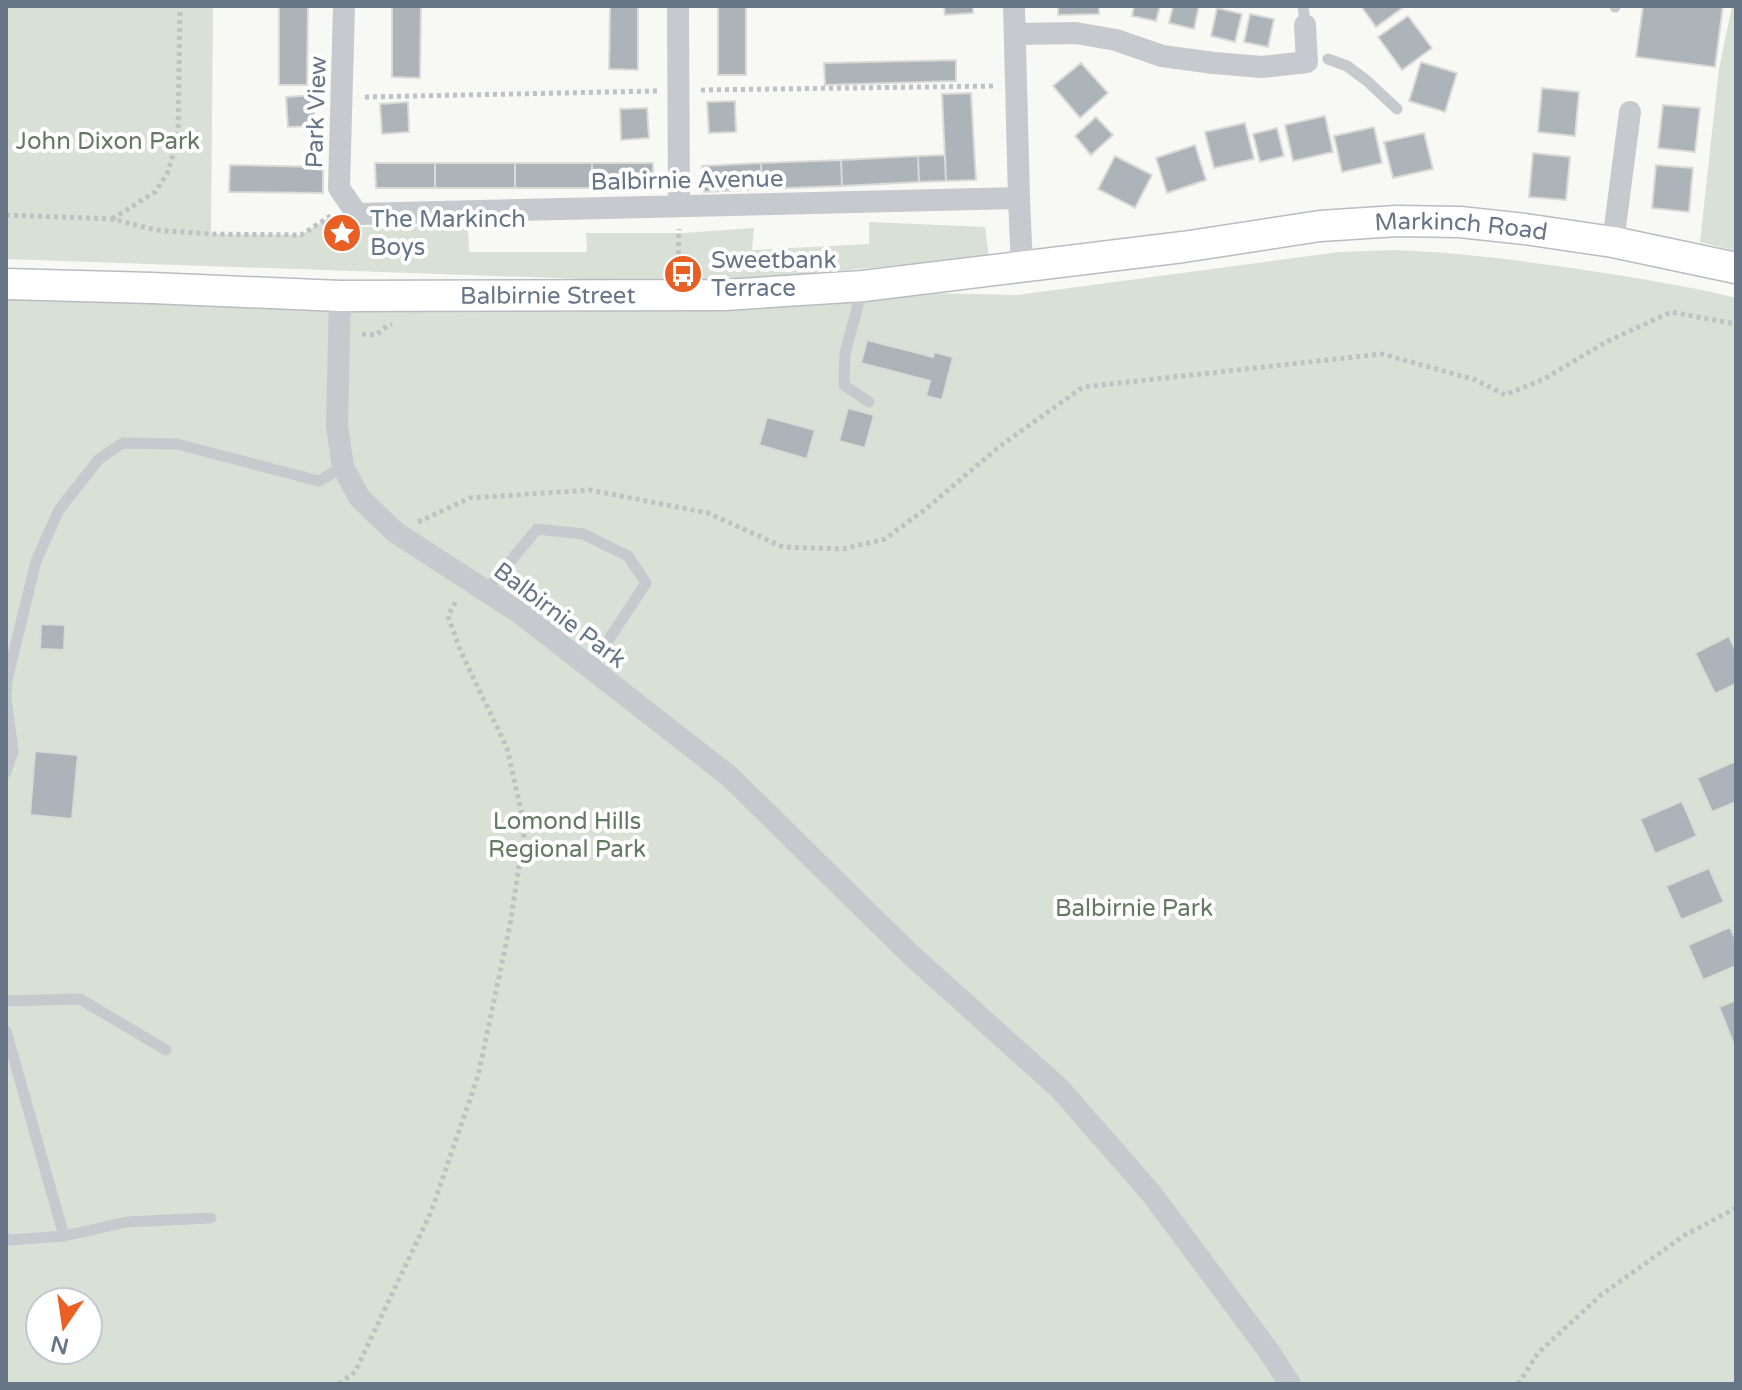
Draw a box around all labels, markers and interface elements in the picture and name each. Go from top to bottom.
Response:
street label: Park View [300,55,333,169]
park label: John Dixon Park [16,127,200,156]
street label: Balbirnie Avenue [590,164,784,197]
place label: The Markinch Boys [370,205,526,262]
street label: Markinch Road [1374,207,1550,247]
place icon: The Markinch Boys [321,212,363,254]
place label: Sweetbank Terrace [711,246,837,303]
bus stop icon: Sweetbank Terrace [662,253,704,295]
street label: Balbirnie Street [460,281,636,311]
street label: Balbirnie Park [488,556,632,675]
park label: Lomond Hills Regional Park [488,807,646,864]
park label: Balbirnie Park [1055,894,1213,923]
north arrow [24,1286,104,1366]
text: N [48,1330,71,1359]

